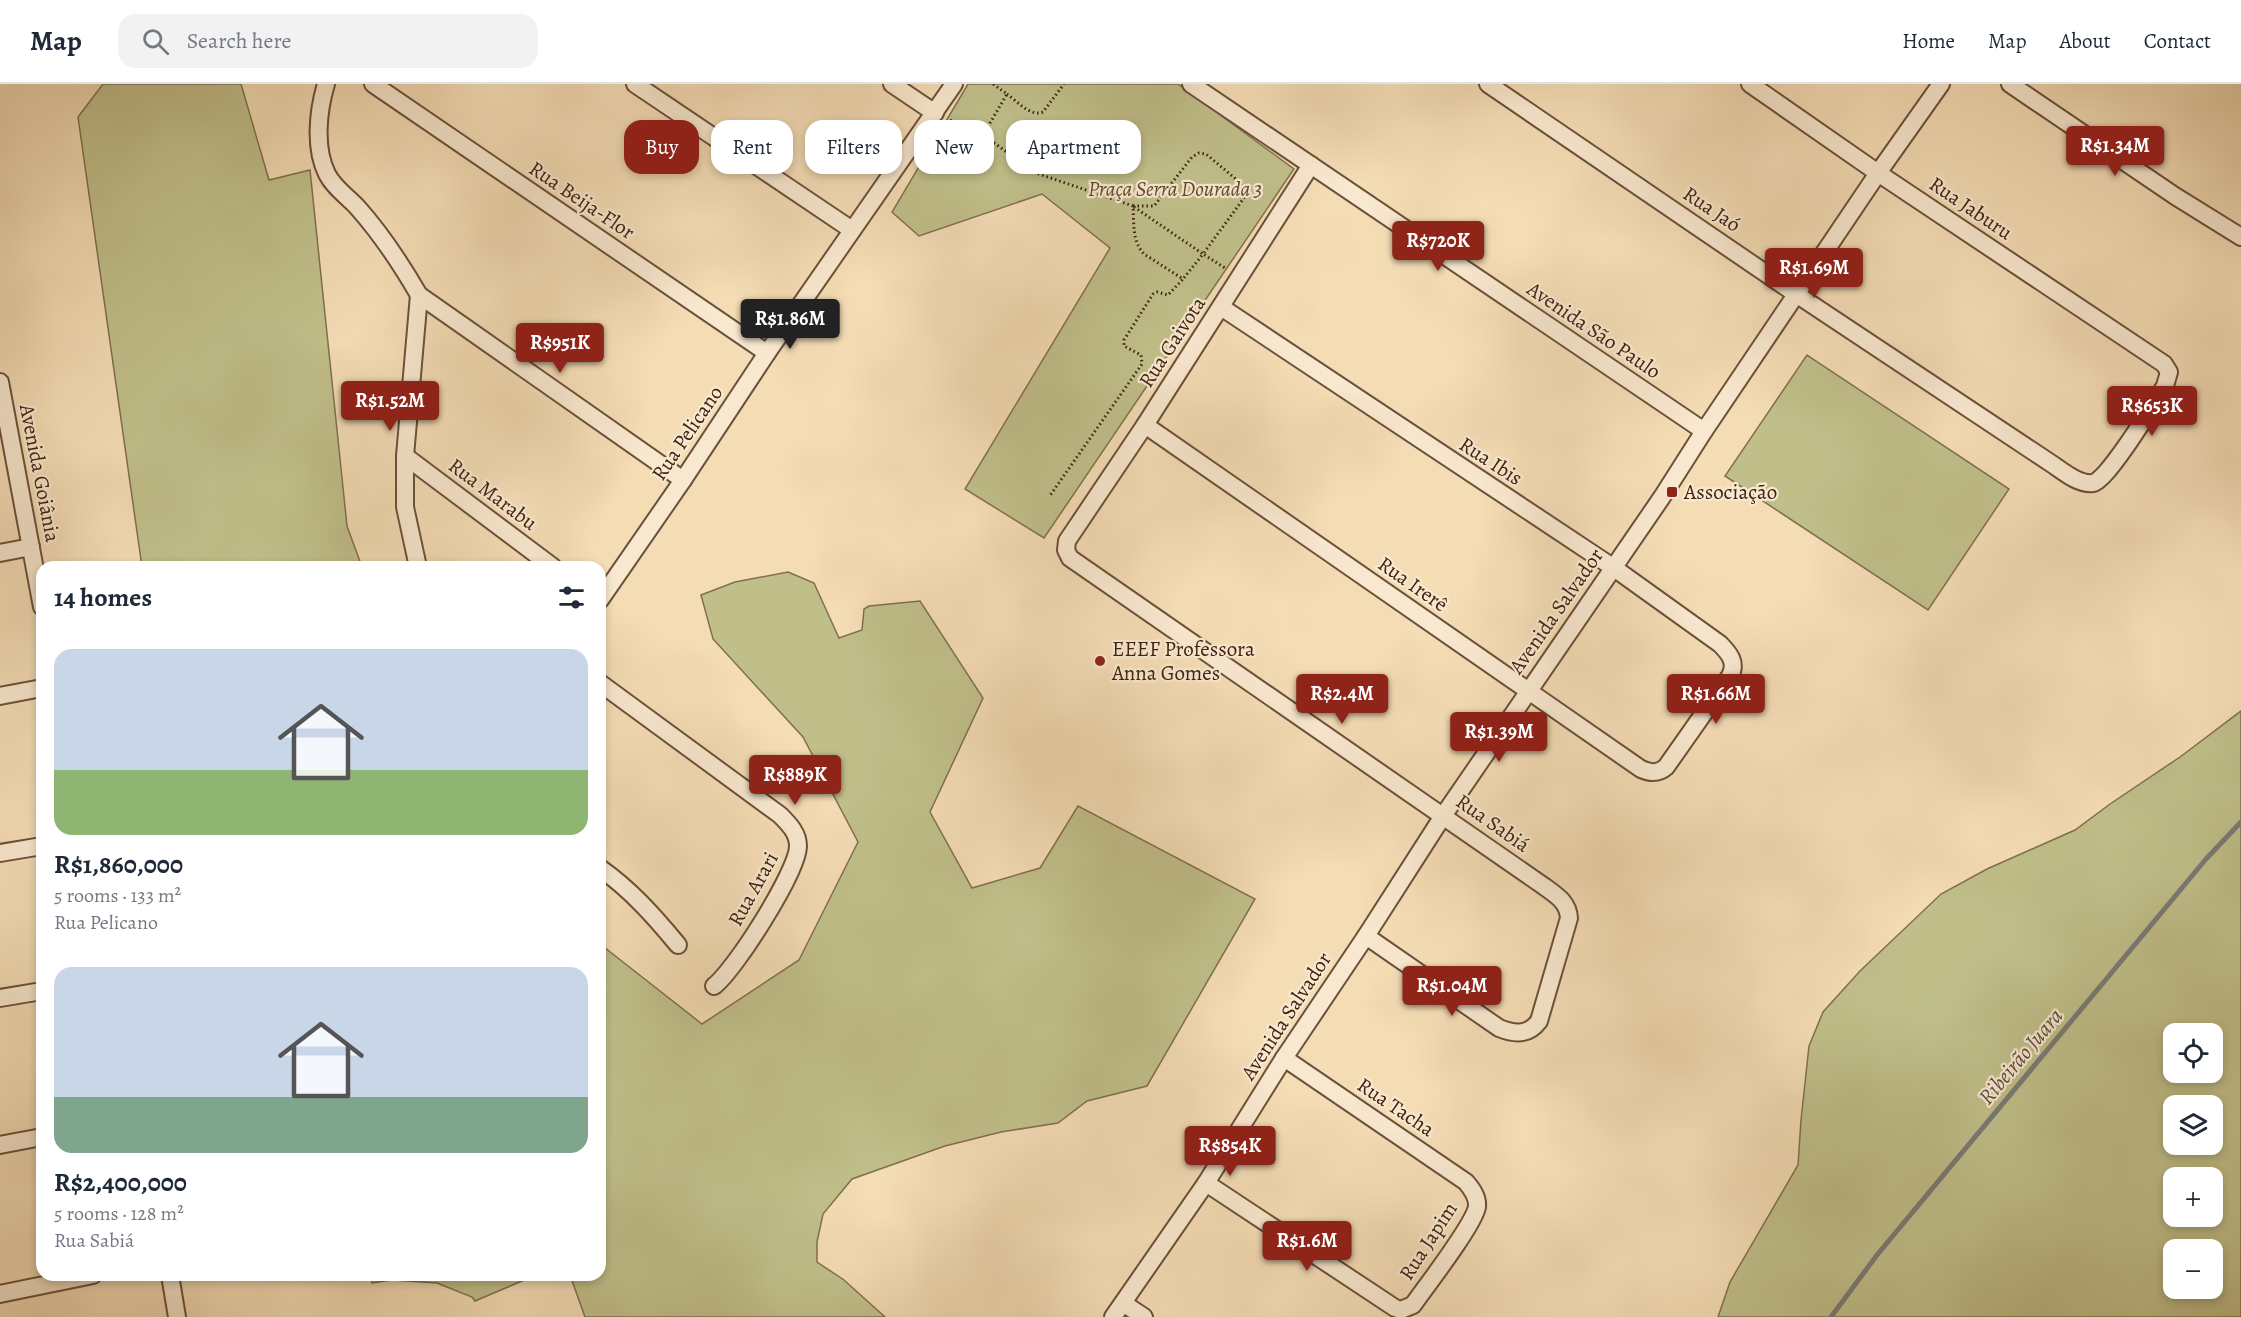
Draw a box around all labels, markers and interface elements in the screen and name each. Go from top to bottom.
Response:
search box [118,14,538,68]
text: Map [30,22,82,60]
icon: search [139,25,172,58]
text: Search here [187,26,291,56]
text: Home [1902,27,1955,55]
text: Map [1988,27,2026,55]
text: About [2059,27,2111,55]
text: Contact [2144,27,2211,55]
chip: Buy [624,120,699,174]
chip: Rent [711,120,793,174]
chip: Filters [805,120,902,174]
chip: New [914,120,994,174]
chip: Apartment [1006,120,1141,174]
pin: R$1.34M [2060,126,2170,177]
text: R$1.34M [2080,132,2150,159]
street label: Rua Beija-Flor [524,154,640,246]
street label: Rua Jaburu [1924,170,2019,247]
park label: Praça Serra Dourada 3 [1088,175,1262,203]
street label: Rua Jaó [1678,179,1746,239]
pin: R$720K [1389,221,1487,272]
text: R$720K [1406,227,1470,254]
pin: R$1.69M [1759,248,1869,299]
text: R$1.69M [1779,254,1849,281]
street label: Avenida São Paulo [1521,274,1666,385]
street label: Rua Gaivota [1132,291,1212,393]
pin: R$1.86M [735,299,845,350]
text: R$1.86M [755,305,825,332]
pin: R$951K [511,323,609,374]
text: R$951K [530,329,590,356]
street label: Rua Pelicano [645,380,729,486]
pin: R$1.52M [335,381,445,432]
pin: R$653K [2103,386,2201,437]
text: R$1.52M [355,387,425,414]
text: R$653K [2121,392,2183,419]
street label: Avenida Goiânia [13,401,67,545]
street label: Rua Ibis [1454,430,1528,492]
street label: Rua Marabu [443,451,544,537]
place label: Associação [1683,478,1777,506]
marker: Associação [1665,485,1679,499]
street label: Avenida Salvador [1502,543,1610,680]
street label: Rua Irerê [1372,550,1454,618]
text: 14 homes [54,580,152,615]
icon: filters [555,581,588,614]
place label: EEEF Professora Anna Gomes [1111,635,1255,687]
marker: EEEF Professora Anna Gomes [1093,654,1107,668]
pin: R$2.4M [1293,674,1391,725]
pin: R$1.66M [1661,674,1771,725]
text: R$2.4M [1310,680,1374,707]
text: R$1.66M [1681,680,1751,707]
icon: home [267,688,375,796]
pin: R$1.39M [1444,712,1554,763]
text: R$1.39M [1464,718,1534,745]
pin: R$889K [746,755,844,806]
text: R$889K [763,761,827,788]
street label: Rua Sabiá [1450,787,1536,859]
text: R$1,860,000 [54,847,183,882]
street label: Rua Arari [721,847,785,931]
text: 5 rooms · 133 m² [54,882,181,909]
text: Rua Pelicano [54,909,158,936]
street label: Avenida Salvador [1234,947,1338,1086]
pin: R$1.04M [1397,966,1507,1017]
text: R$1.04M [1416,972,1488,999]
water label: Ribeirão Juara [1972,1002,2070,1111]
icon: home [267,1006,375,1114]
map controls [2163,1023,2223,1299]
button: locate [2163,1023,2223,1083]
street label: Rua Tacha [1352,1071,1440,1143]
button: layers [2163,1095,2223,1155]
pin: R$854K [1181,1126,1279,1177]
text: R$854K [1199,1132,1261,1159]
text: R$2,400,000 [54,1165,187,1200]
button: + [2163,1167,2223,1227]
street label: Rua Japim [1392,1196,1464,1286]
text: 5 rooms · 128 m² [54,1200,184,1227]
pin: R$1.6M [1258,1221,1356,1272]
text: Rua Sabiá [54,1227,134,1254]
text: R$1.6M [1277,1227,1337,1254]
button: − [2163,1239,2223,1299]

